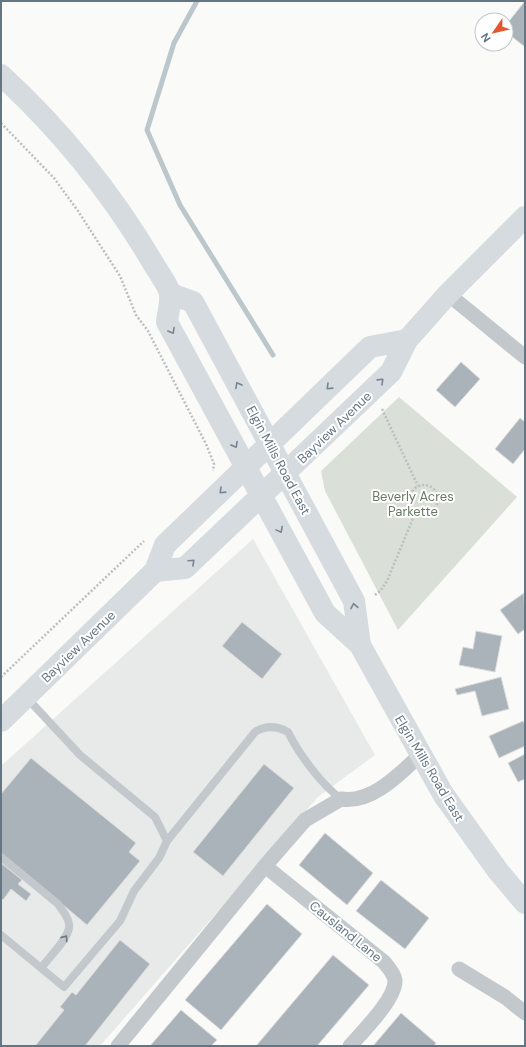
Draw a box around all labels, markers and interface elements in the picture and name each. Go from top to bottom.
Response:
north arrow [474,12,514,52]
text: N [478,30,494,45]
one-way arrow [167,327,174,334]
one-way arrow [376,379,384,386]
one-way arrow [235,382,243,389]
one-way arrow [326,382,334,390]
street label: Bayview Avenue [294,388,375,467]
street label: Elgin Mills Road East [243,403,314,518]
one-way arrow [230,441,237,448]
one-way arrow [219,486,227,493]
park label: Beverly Acres Parkette [372,488,454,520]
one-way arrow [276,526,283,533]
one-way arrow [187,559,195,567]
one-way arrow [350,603,359,609]
street label: Bayview Avenue [38,607,119,686]
street label: Elgin Mills Road East [391,712,468,824]
street label: Causland Lane [306,897,385,966]
one-way arrow [60,935,67,942]

